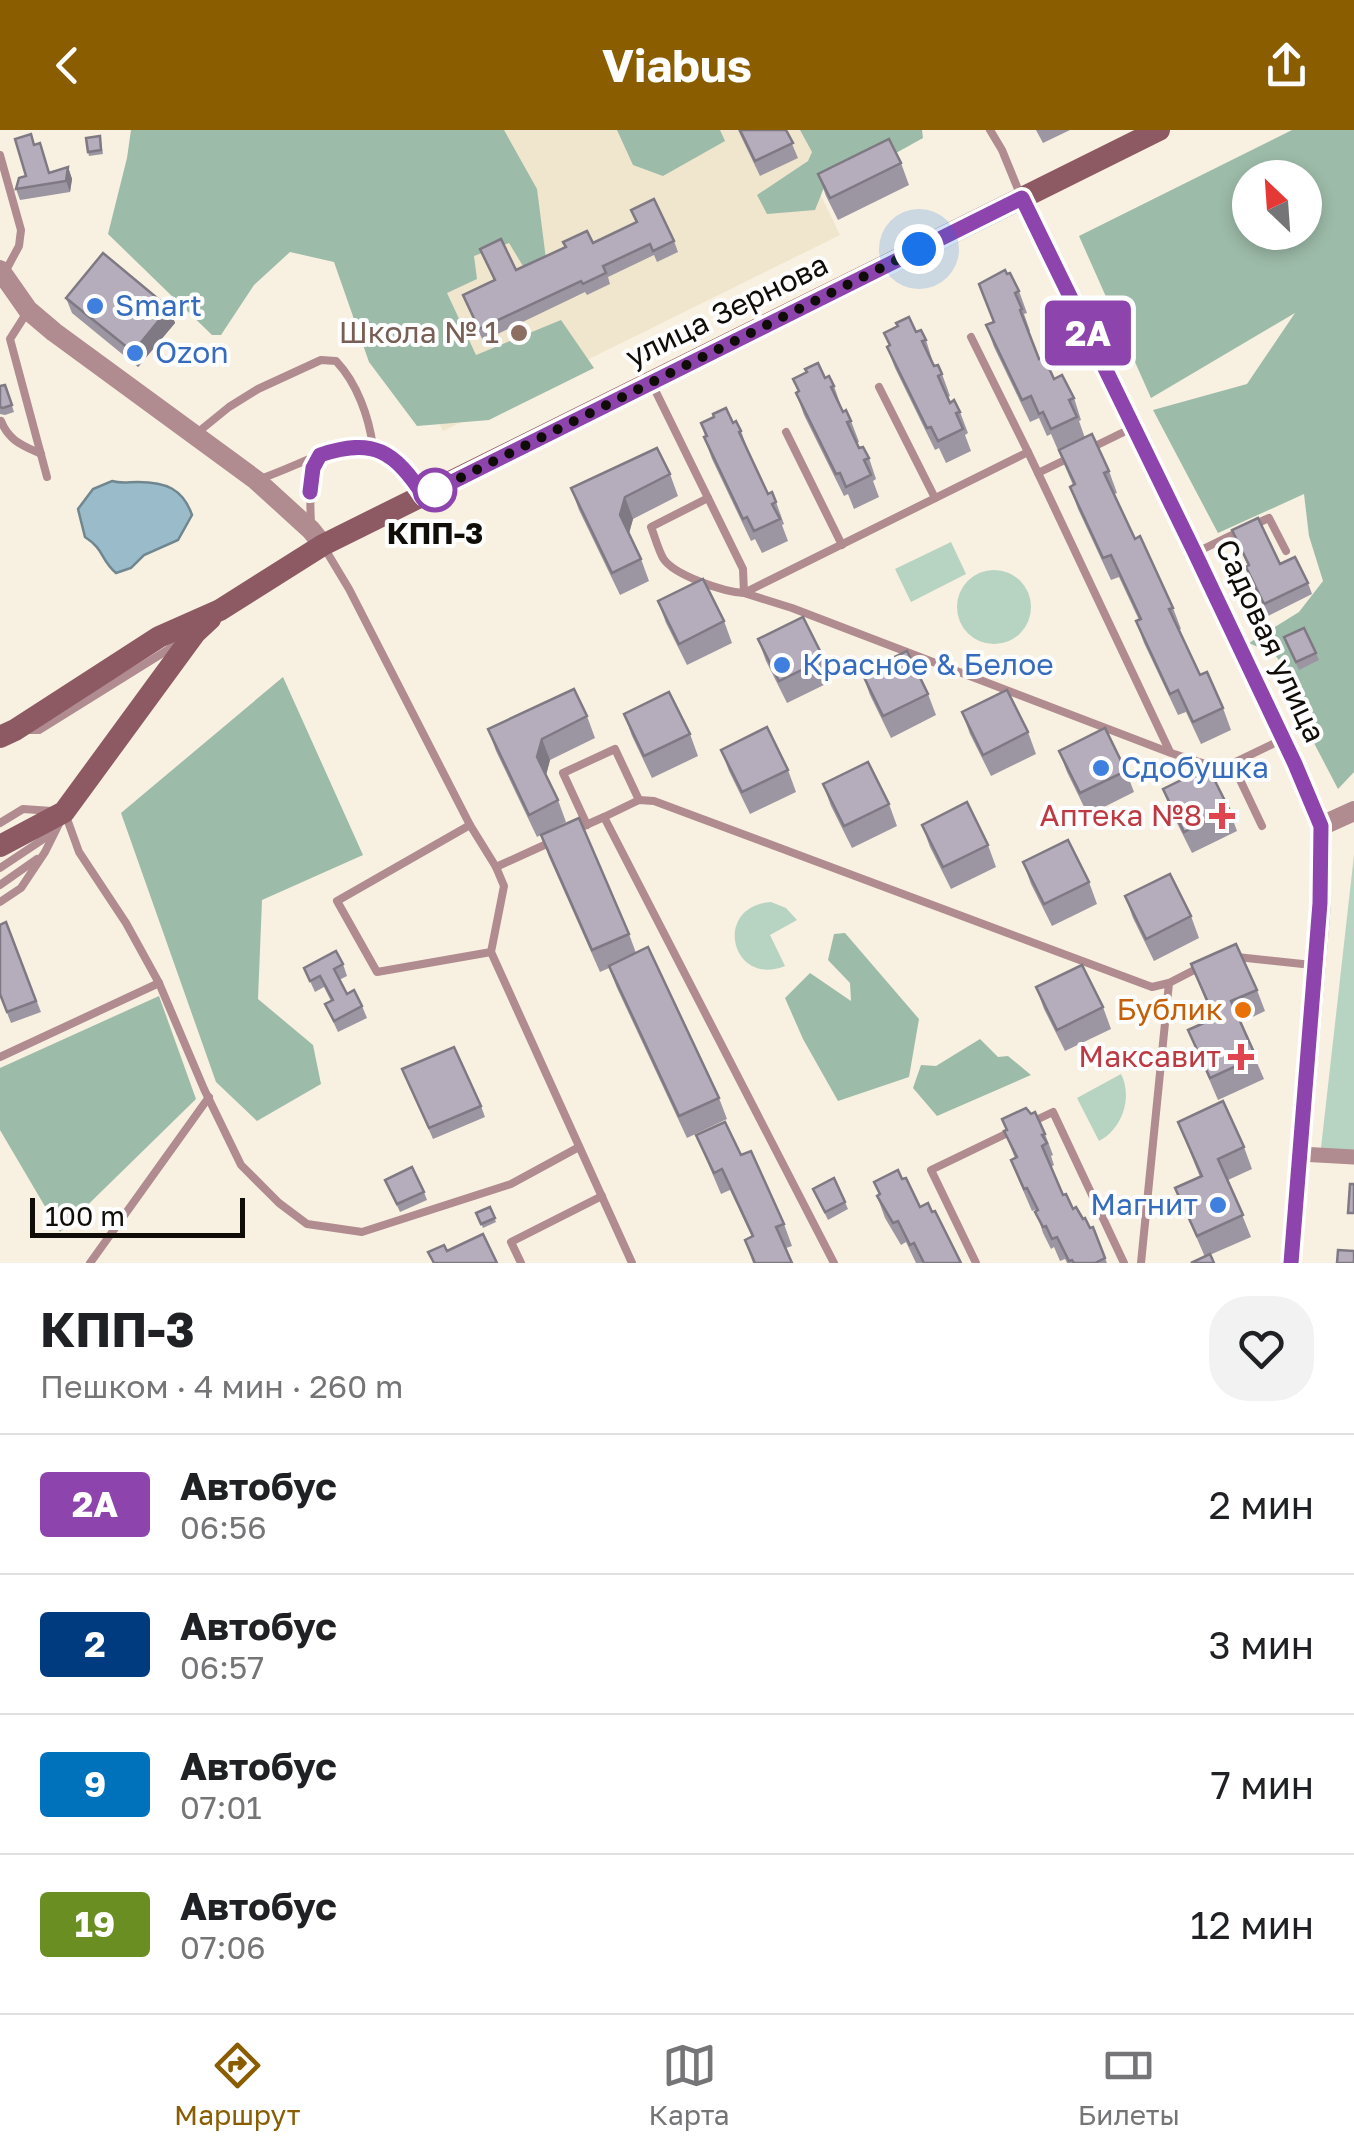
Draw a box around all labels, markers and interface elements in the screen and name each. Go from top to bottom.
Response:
icon: back [40,38,95,93]
text: Viabus [602,38,752,92]
icon: share [1259,38,1314,93]
north arrow [1232,160,1322,250]
map controls [1232,160,1322,250]
your location [894,224,944,274]
street label: улица Зернова [620,246,834,375]
place label: Smart [115,287,202,323]
marker: Smart [84,295,106,317]
line badge: 2А [1043,300,1133,366]
text: 2А [1065,312,1111,354]
place label: Школа № 1 [339,314,499,350]
marker: Школа № 1 [508,322,530,344]
place label: Ozon [155,334,229,370]
marker: Ozon [124,342,146,364]
marker: КПП-3 [414,469,456,511]
place label: КПП-3 [387,515,483,551]
street label: Садовая улица [1208,533,1334,748]
place label: Красное & Белое [802,646,1054,682]
marker: Красное & Белое [771,654,793,676]
place label: Сдобушка [1121,749,1269,785]
marker: Сдобушка [1090,757,1112,779]
place label: Аптека №8 [1040,797,1202,833]
marker: Аптека №8 [1211,805,1233,827]
place label: Бублик [1117,991,1223,1027]
marker: Бублик [1232,999,1254,1021]
place label: Максавит [1078,1038,1221,1074]
marker: Максавит [1230,1046,1252,1068]
place label: Магнит [1090,1186,1198,1222]
scale bar [30,1193,245,1238]
marker: Магнит [1207,1194,1229,1216]
text: 100 m [45,1199,125,1232]
button: heart [1209,1296,1314,1401]
text: КПП-3 [40,1300,195,1358]
text: Пешком · 4 мин · 260 m [40,1367,403,1405]
text: Автобус [180,1463,337,1508]
text: 2 мин [1209,1482,1314,1527]
text: 2А [72,1483,118,1525]
text: 06:56 [180,1508,267,1546]
text: Автобус [180,1603,337,1648]
text: 3 мин [1209,1622,1314,1667]
text: 2 [84,1623,106,1665]
text: 06:57 [180,1648,264,1686]
text: Автобус [180,1743,337,1788]
text: 7 мин [1211,1762,1314,1807]
text: 9 [84,1763,106,1805]
text: 07:01 [180,1788,262,1826]
text: Автобус [180,1883,337,1928]
text: 12 мин [1190,1902,1314,1947]
text: 19 [75,1903,115,1945]
text: 07:06 [180,1928,266,1966]
tab: Маршрут [174,2038,300,2131]
tab: Карта [649,2038,730,2131]
tab: Билеты [1078,2038,1180,2131]

